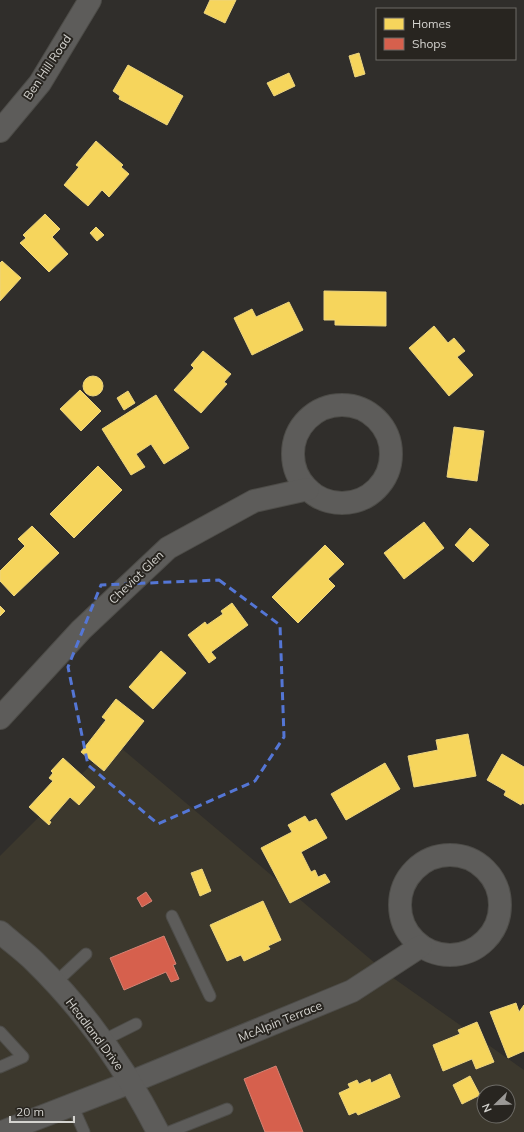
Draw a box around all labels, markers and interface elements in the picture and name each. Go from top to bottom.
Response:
legend [376,8,516,60]
text: Homes [412,16,451,31]
street label: Ben Hill Road [20,32,74,102]
text: Shops [412,36,447,51]
street label: Cheviot Glen [106,547,166,607]
street label: Headland Drive [63,995,127,1073]
street label: McAlpin Terrace [236,997,324,1045]
north arrow [476,1084,516,1124]
scale bar [10,1098,74,1124]
text: N [479,1101,495,1114]
text: 20 m [16,1104,44,1119]

